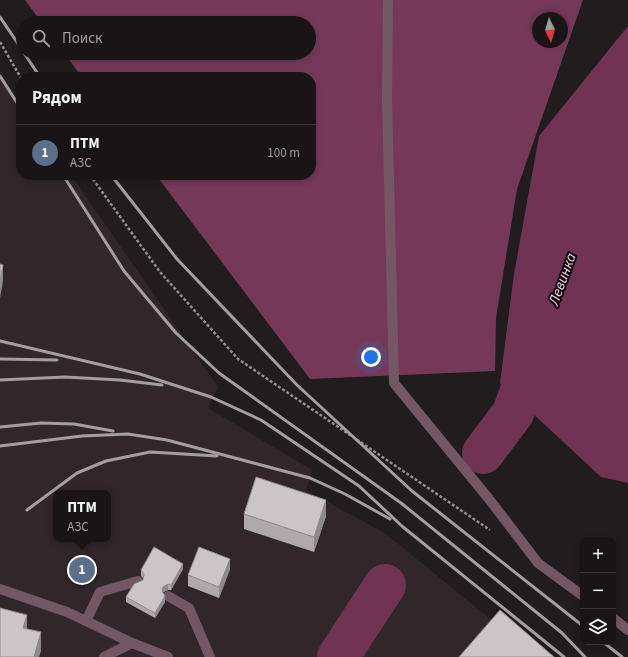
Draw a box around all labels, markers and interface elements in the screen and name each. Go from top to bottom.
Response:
north arrow [532,12,568,48]
search box [16,16,316,60]
icon: search [30,27,52,49]
text: Поиск [62,28,103,49]
text: Рядом [32,86,82,110]
text: ПТМ [70,133,100,154]
text: 1 [42,144,48,162]
text: 100 m [267,144,300,162]
text: АЗС [70,154,92,172]
water label: Левинка [543,250,582,309]
your location [361,347,381,367]
popup [53,490,111,542]
text: ПТМ [67,497,97,518]
text: АЗС [67,518,89,536]
map controls [580,537,616,645]
button: + [580,537,616,573]
pin: 1 [69,555,95,585]
button: − [580,573,616,609]
button: layers [580,609,616,645]

